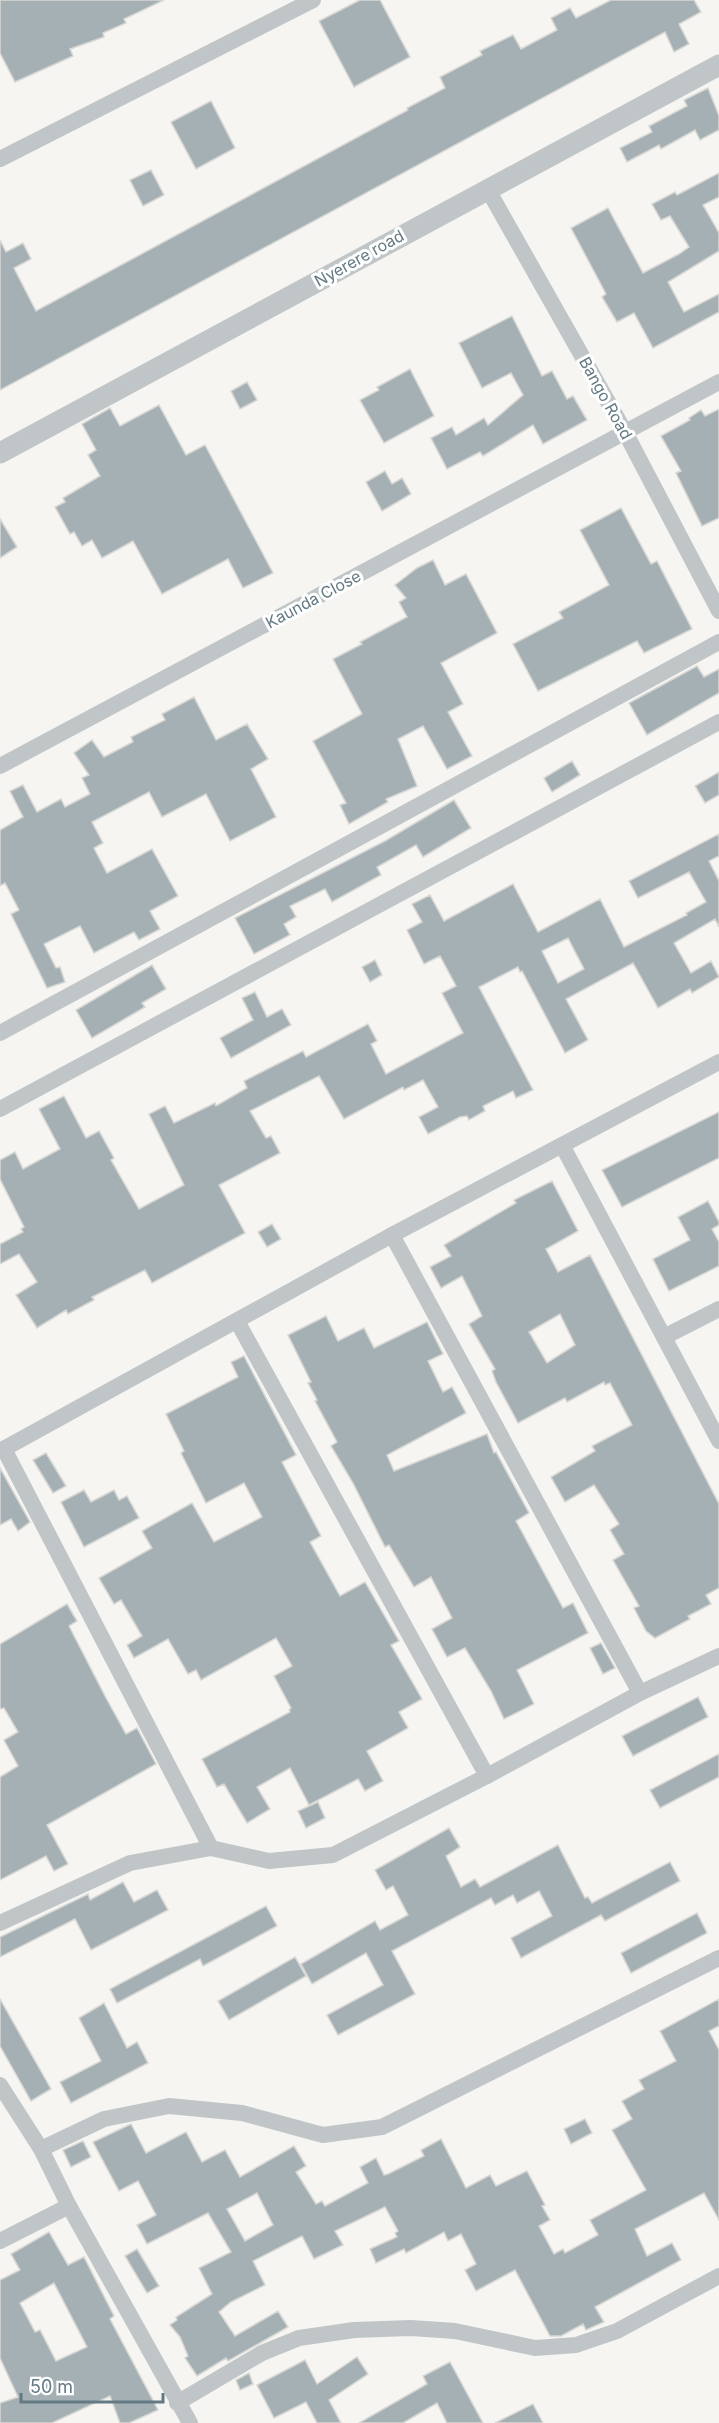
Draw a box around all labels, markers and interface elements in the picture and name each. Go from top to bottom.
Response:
street label: Nyerere road [311,225,407,291]
street label: Bango Road [575,353,637,443]
street label: Kaunda Close [262,566,364,632]
scale bar [21,2366,164,2404]
text: 50 m [30,2376,73,2397]

